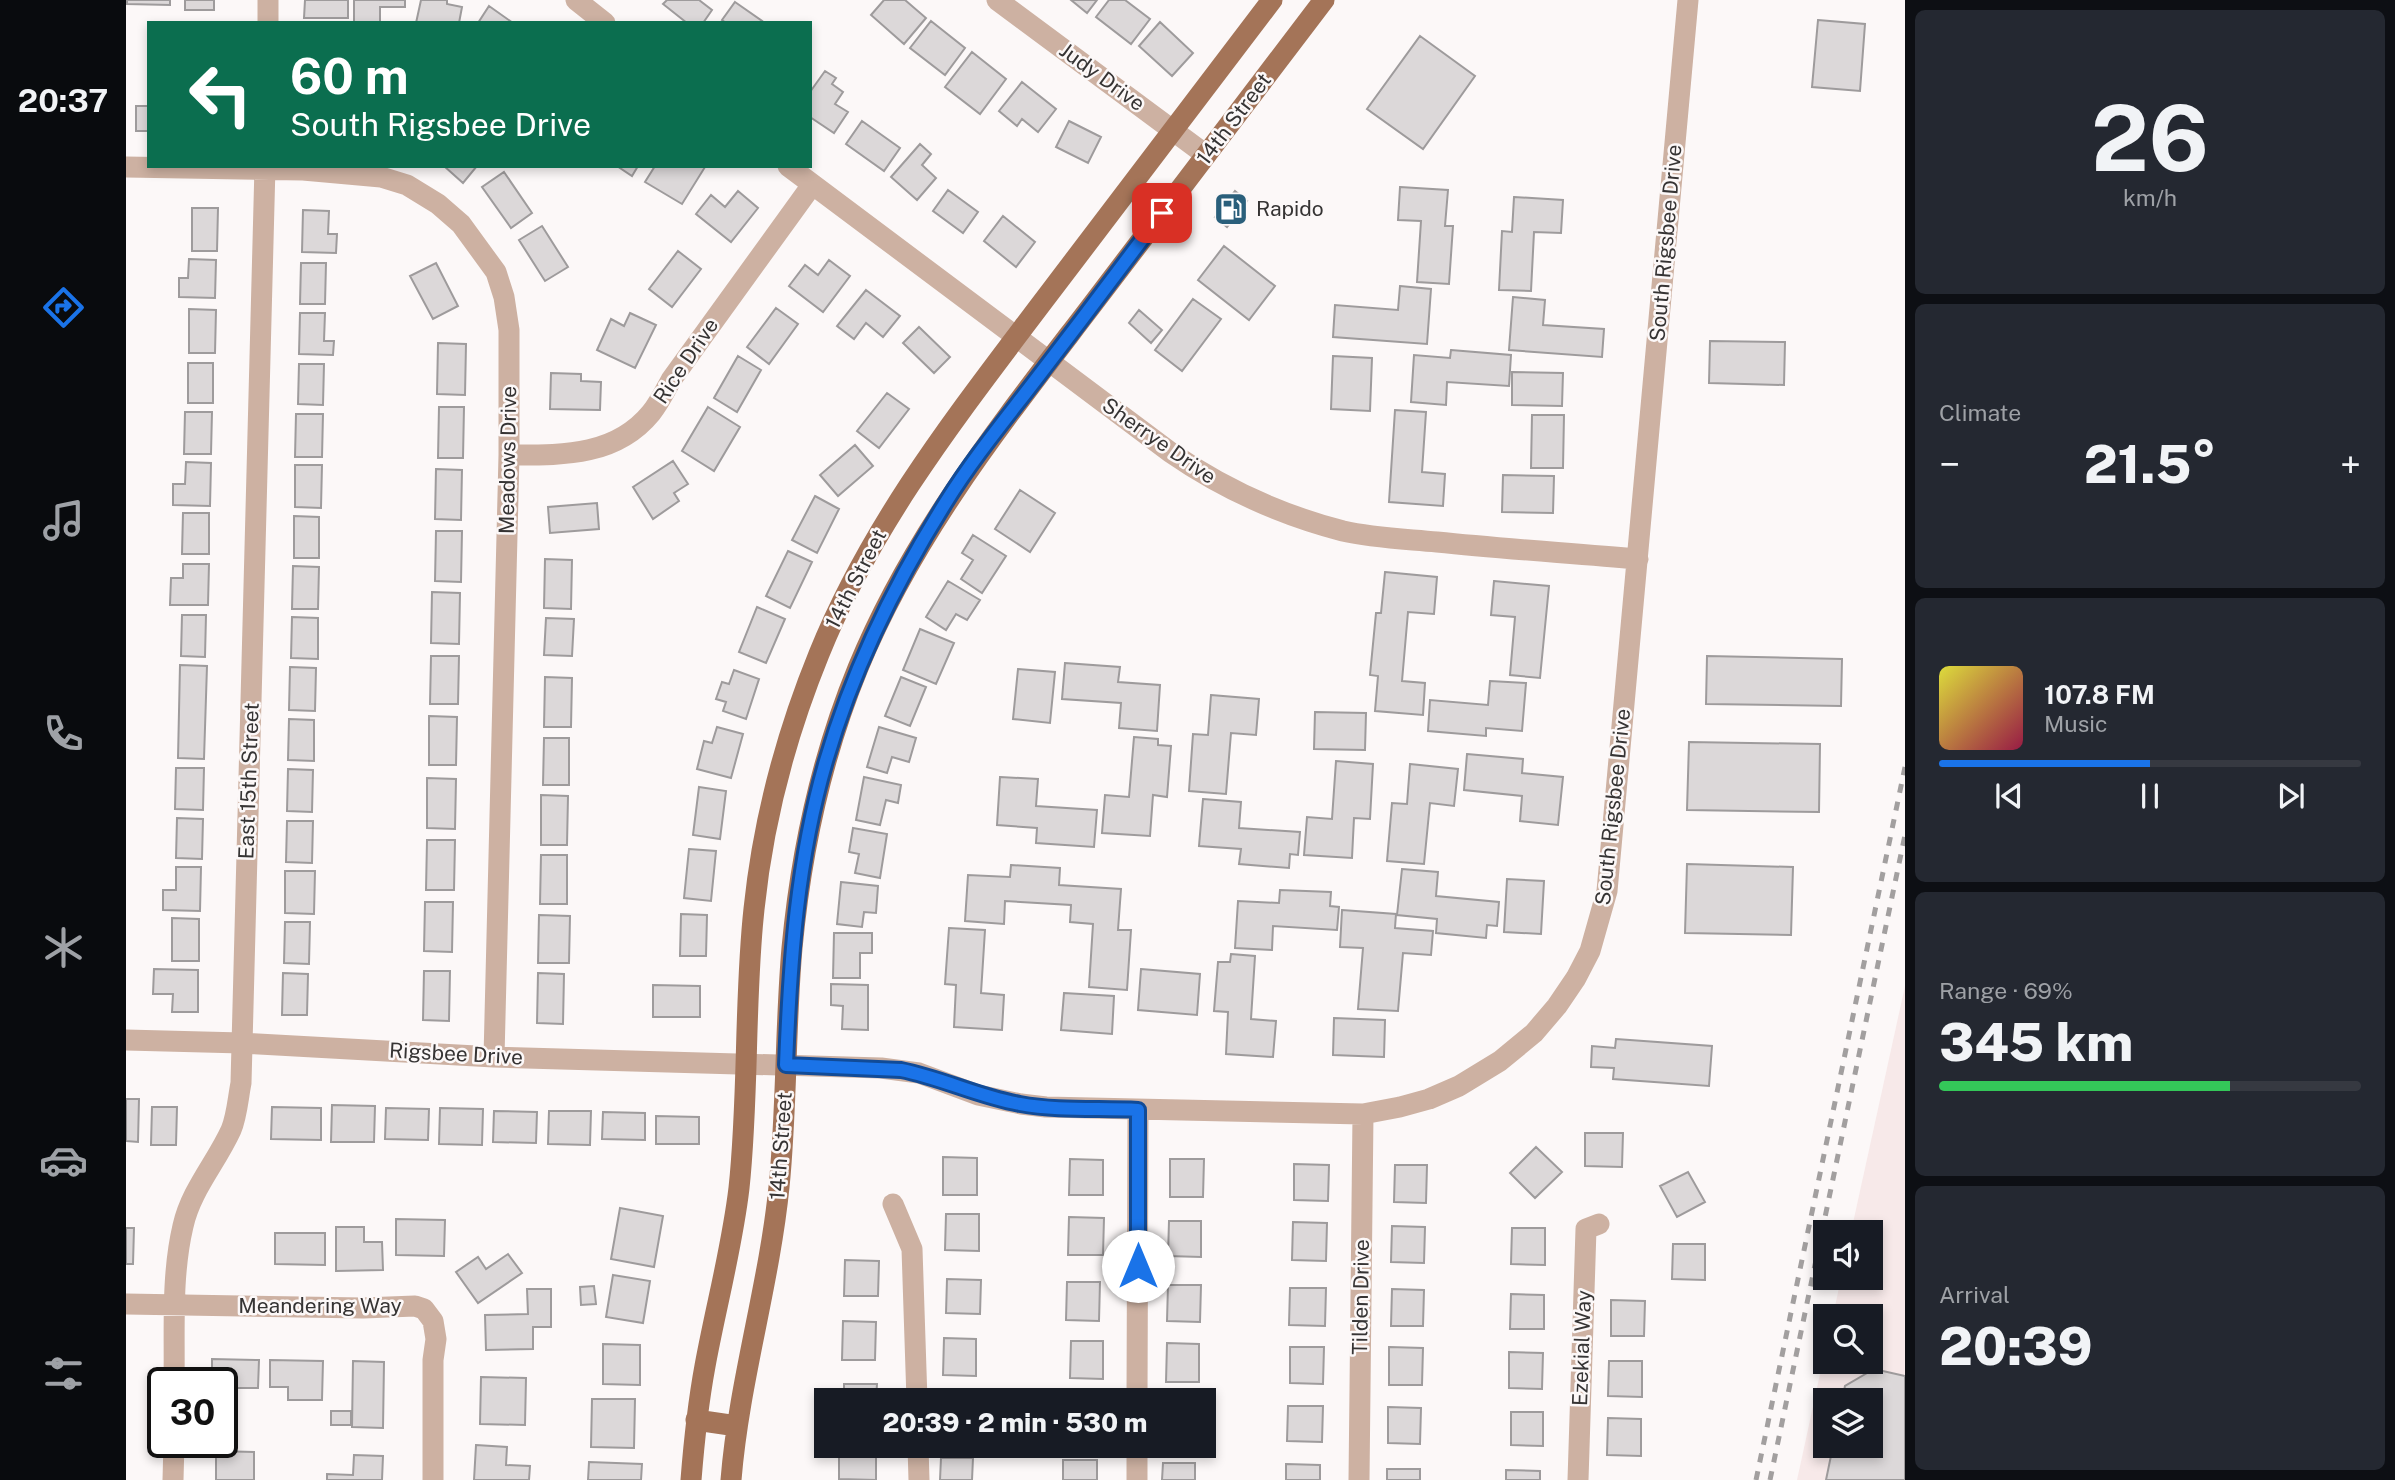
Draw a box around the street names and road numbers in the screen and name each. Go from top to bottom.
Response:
street label: Judy Drive [1055,37,1150,116]
street label: 14th Street [1191,68,1276,170]
street label: South Rigsbee Drive [1644,143,1687,342]
street label: Rice Drive [648,313,723,408]
street label: Meadows Drive [494,386,521,534]
street label: Sherrye Drive [1098,392,1221,489]
street label: 14th Street [820,525,891,633]
street label: East 15th Street [233,702,264,860]
street label: South Rigsbee Drive [1590,707,1635,906]
street label: Rigsbee Drive [388,1038,524,1069]
street label: 14th Street [764,1091,797,1201]
street label: Tilden Drive [1347,1239,1374,1355]
street label: Ezekial Way [1567,1289,1596,1406]
street label: Meandering Way [238,1293,402,1318]

